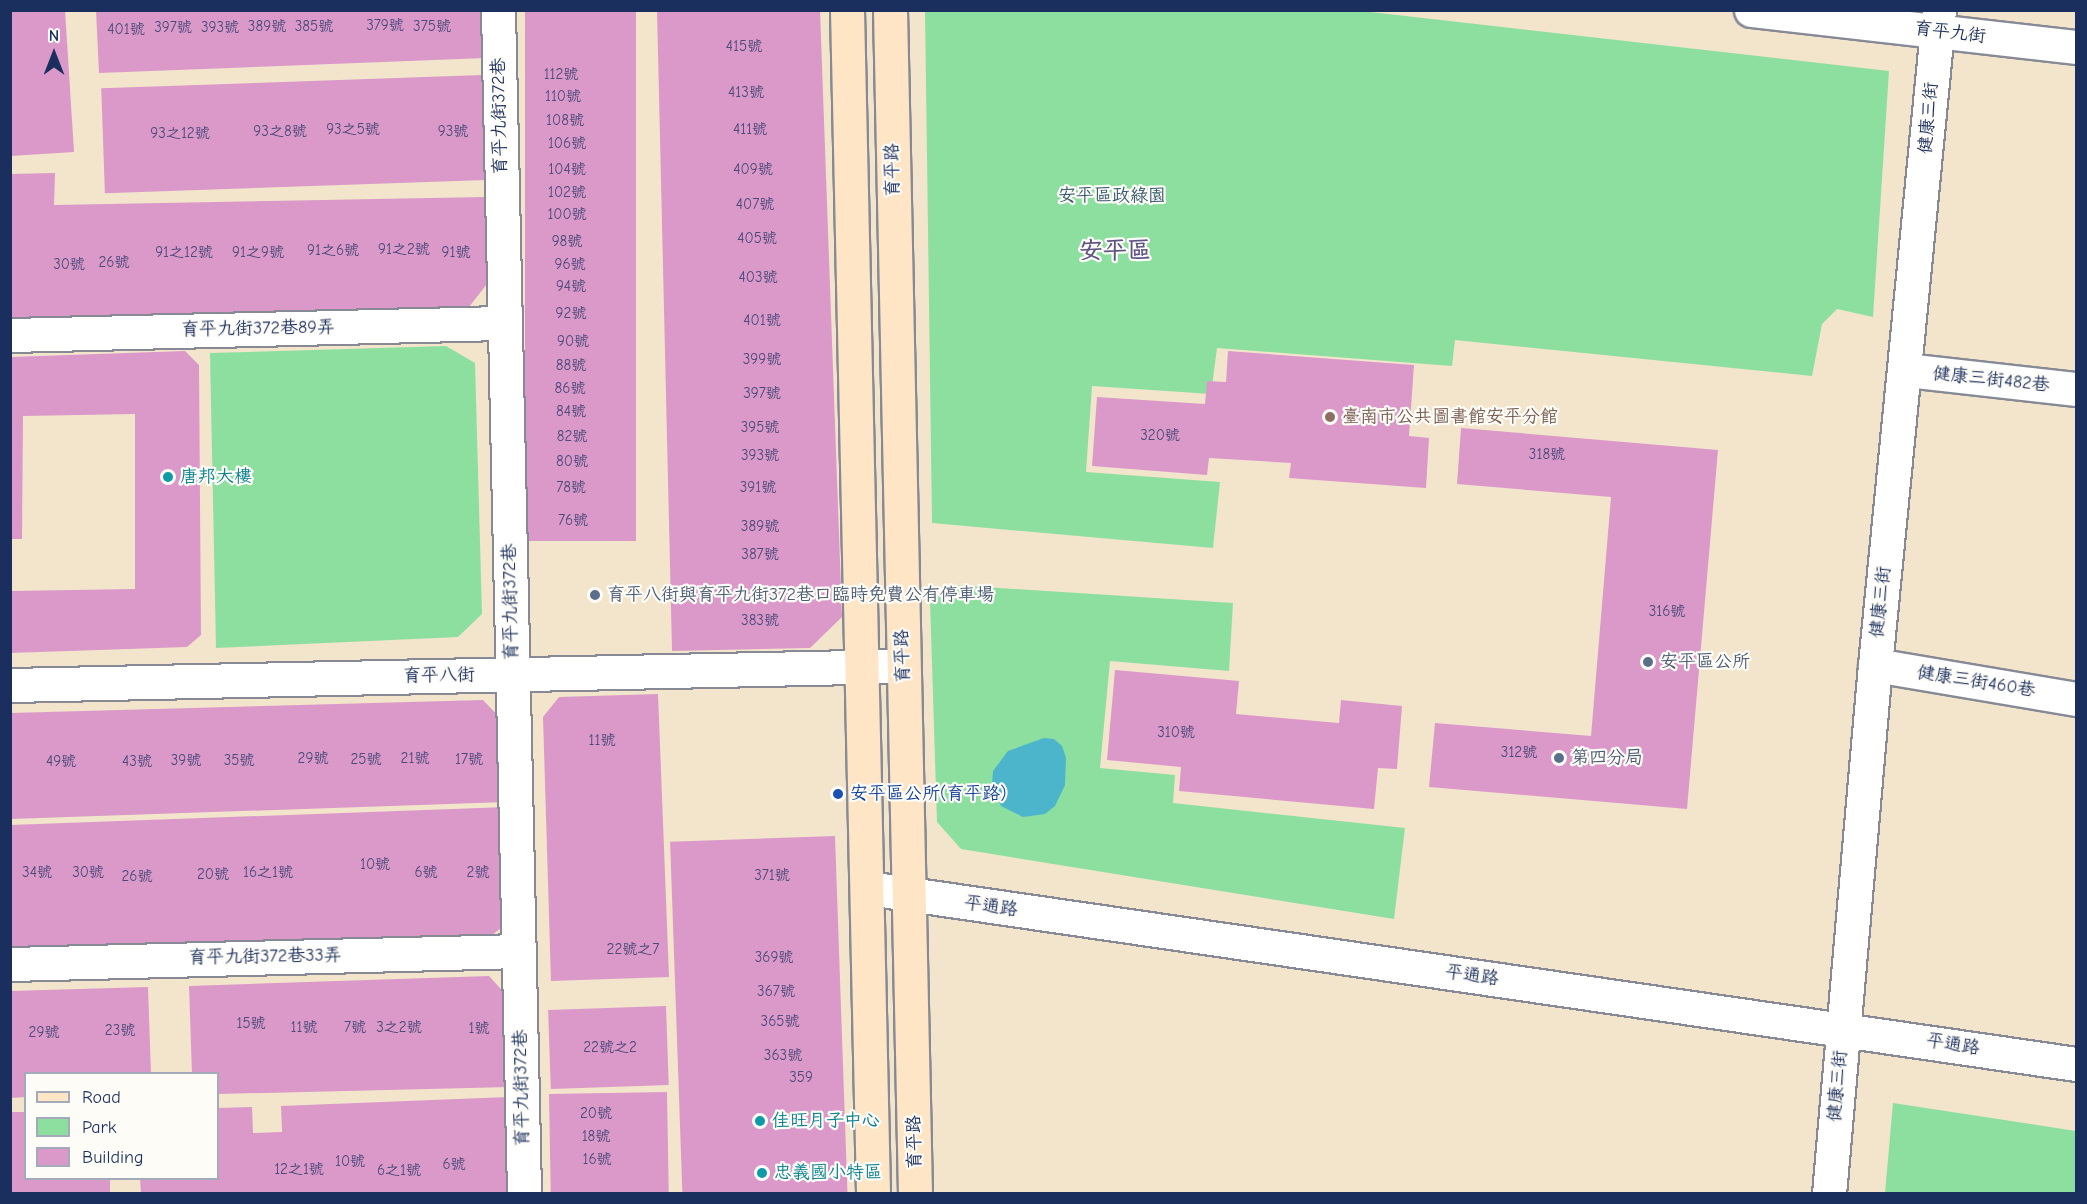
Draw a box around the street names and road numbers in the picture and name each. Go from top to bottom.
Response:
street label: 育平九街 [1913,18,1987,48]
street label: 育平九街372巷 [488,57,512,175]
street label: 健康三街 [1915,81,1943,155]
street label: 育平路 [882,143,904,197]
street label: 育平九街372巷89弄 [181,317,335,341]
street label: 健康三街482巷 [1931,363,2051,397]
street label: 育平九街372巷 [499,543,523,661]
street label: 健康三街 [1866,565,1896,639]
street label: 育平路 [891,629,915,683]
street label: 健康三街460巷 [1915,662,2037,702]
street label: 育平八街 [403,665,475,687]
street label: 平通路 [963,893,1019,921]
street label: 育平九街372巷33弄 [188,945,342,969]
street label: 平通路 [1444,962,1500,990]
street label: 育平九街372巷 [510,1029,534,1147]
street label: 平通路 [1925,1030,1981,1060]
street label: 健康三街 [1824,1049,1852,1123]
street label: 育平路 [904,1115,926,1169]

